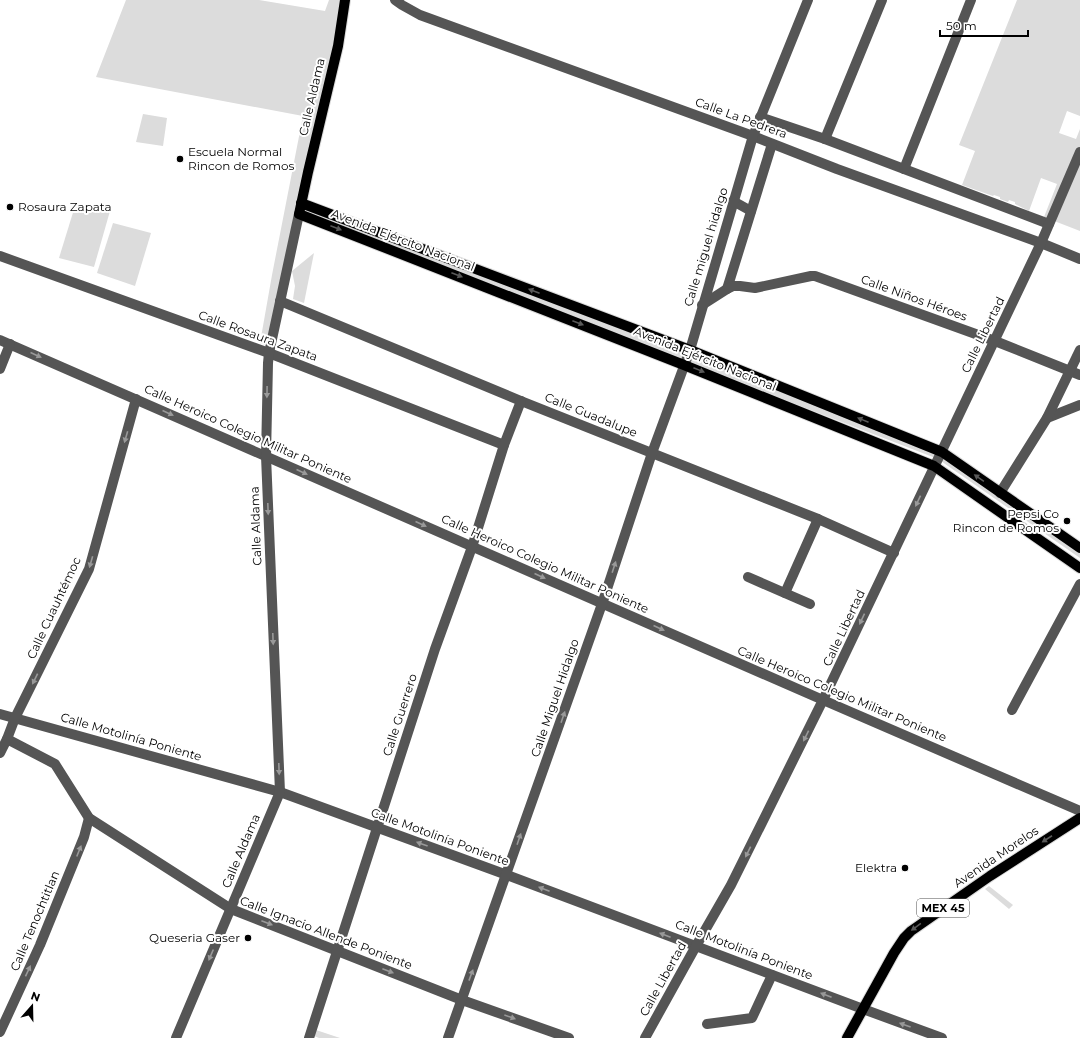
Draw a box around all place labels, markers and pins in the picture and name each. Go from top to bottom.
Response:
place label: Escuela Normal Rincon de Romos [188,144,294,173]
marker: Escuela Normal Rincon de Romos [175,154,185,164]
place label: Rosaura Zapata [18,199,112,214]
marker: Rosaura Zapata [5,202,15,212]
place label: Pepsi Co Rincon de Romos [953,506,1059,535]
marker: Pepsi Co Rincon de Romos [1062,516,1072,526]
place label: Elektra [855,860,897,875]
marker: Elektra [900,863,910,873]
place label: Queseria Gaser [149,930,240,945]
marker: Queseria Gaser [243,933,253,943]

